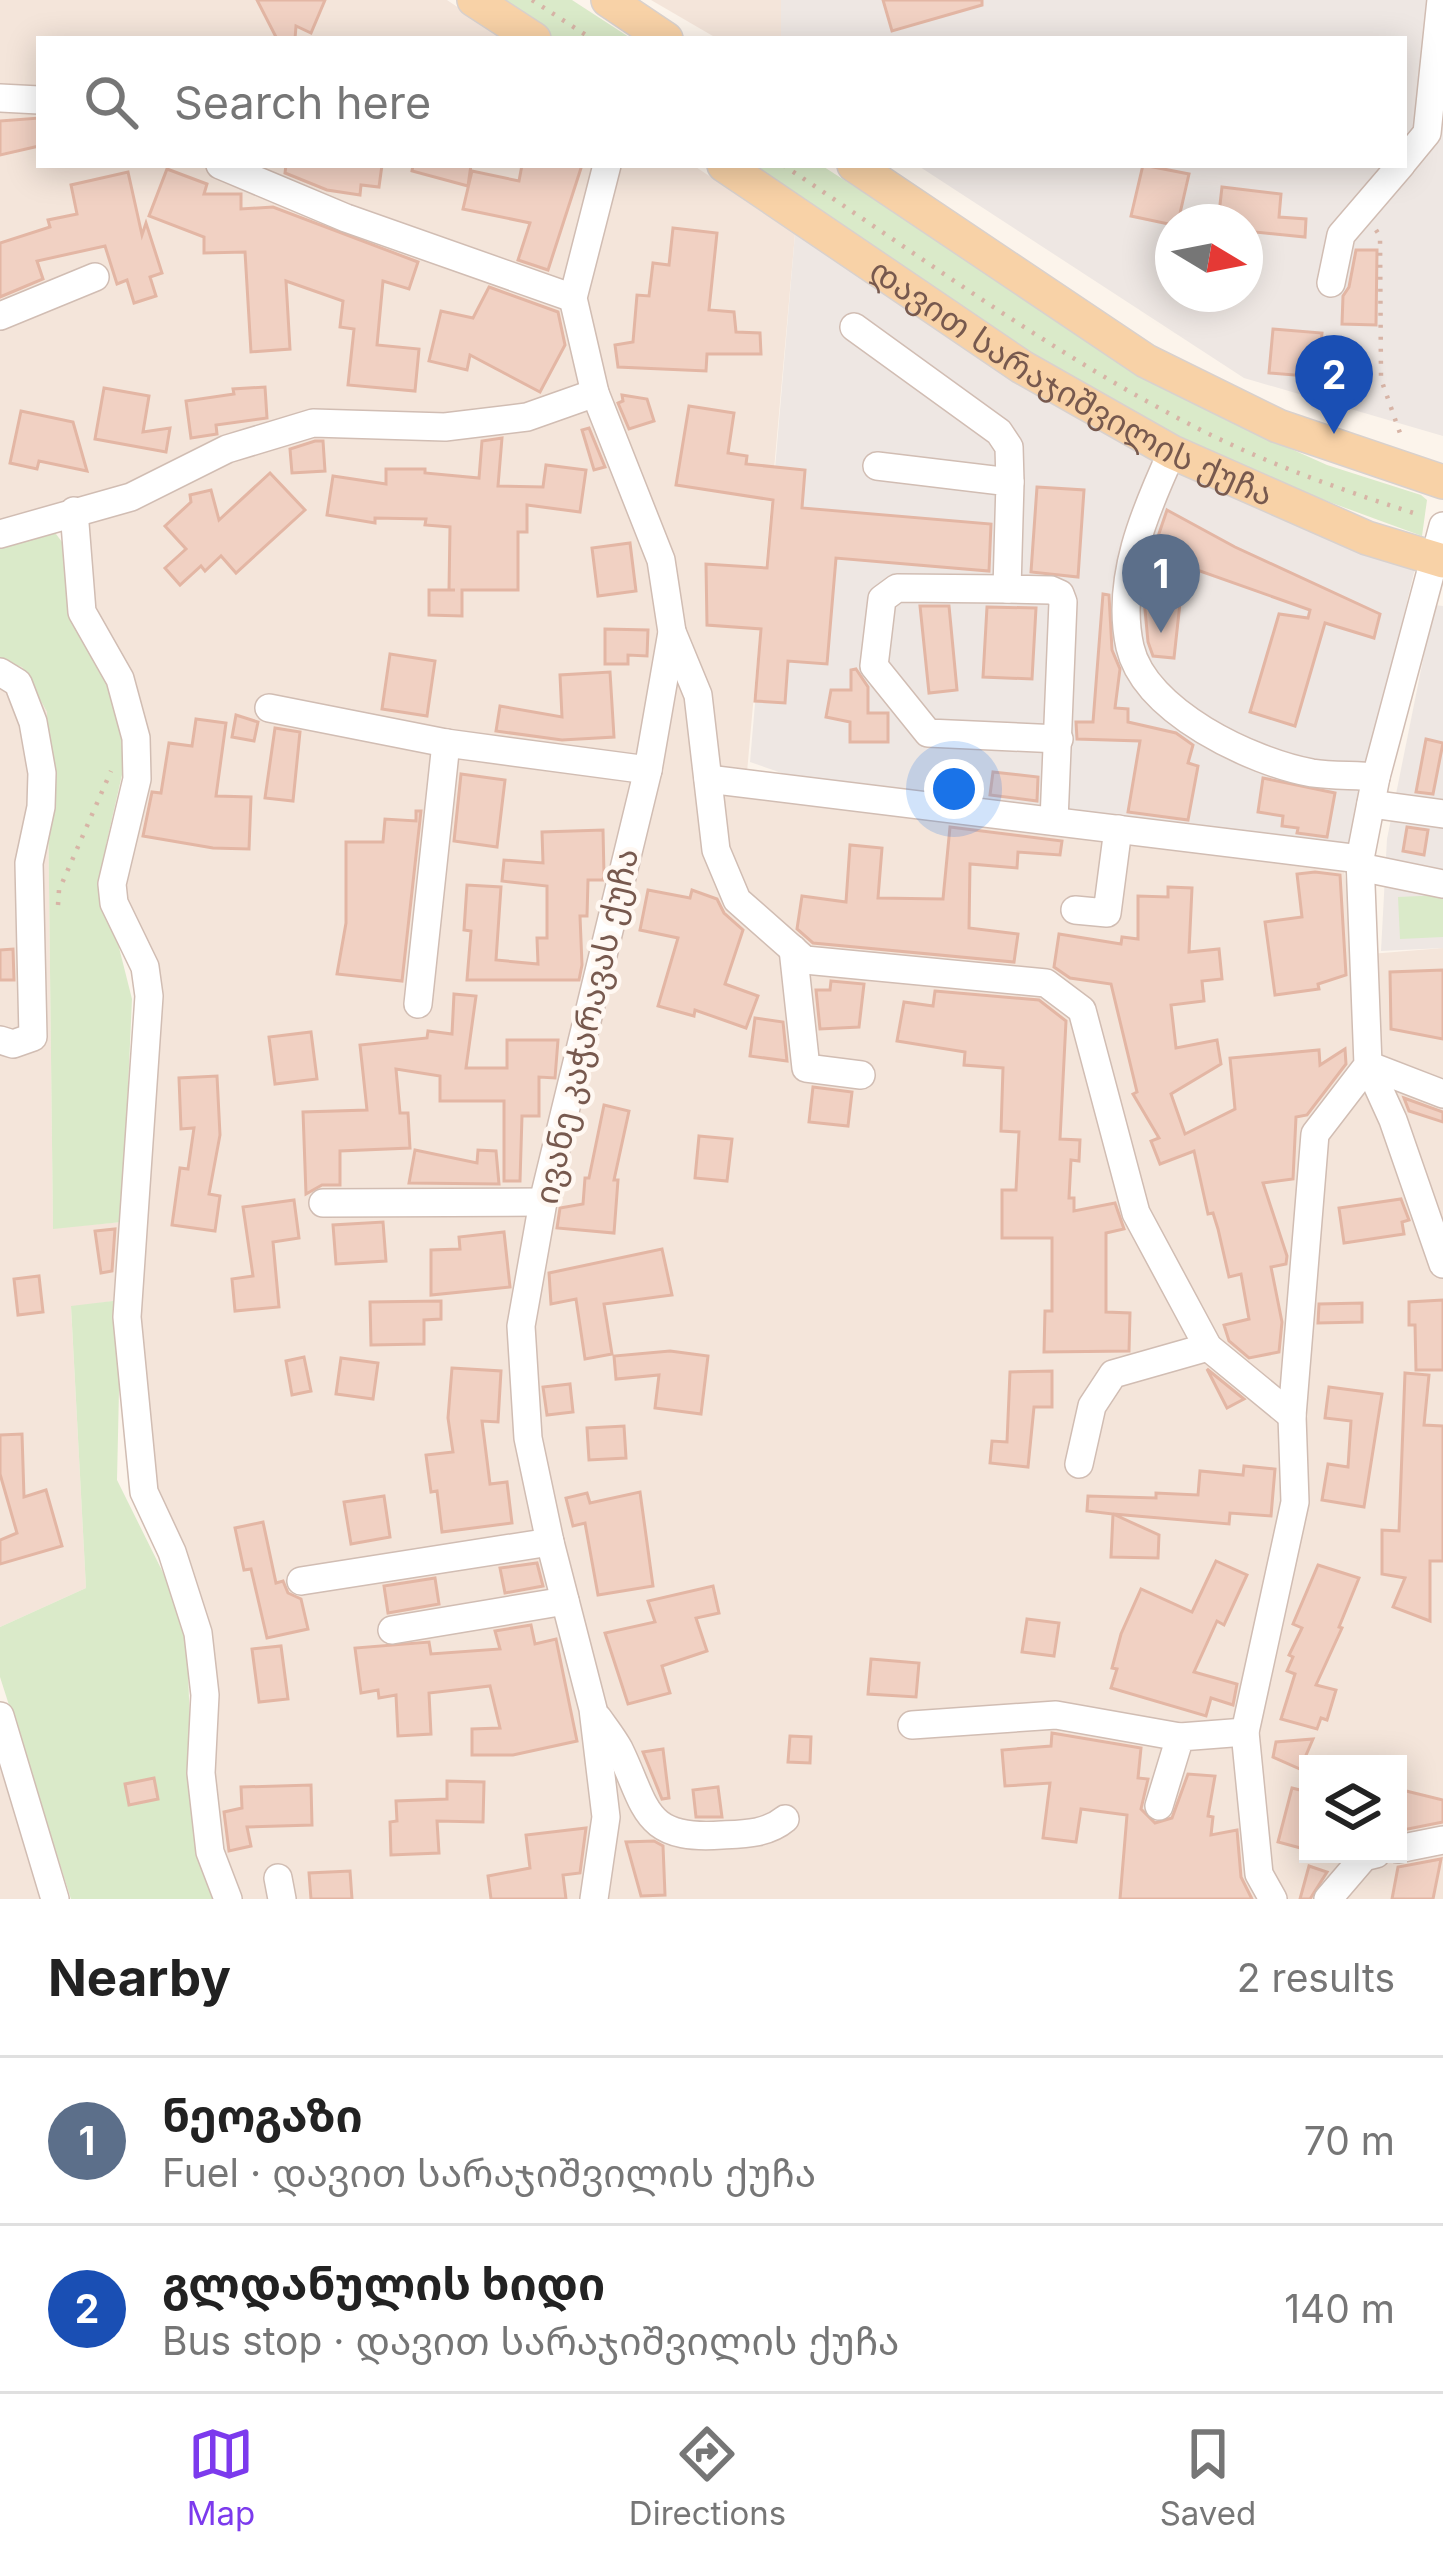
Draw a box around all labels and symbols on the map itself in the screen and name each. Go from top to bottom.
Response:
north arrow [1155,204,1263,312]
street label: დავით სარაჯიშვილის ქუჩა [862,250,1280,514]
pin: 2 [1295,335,1373,434]
pin: 1 [1122,534,1200,633]
your location [924,759,984,819]
street label: ივანე კაჭარავას ქუჩა [526,844,646,1208]

